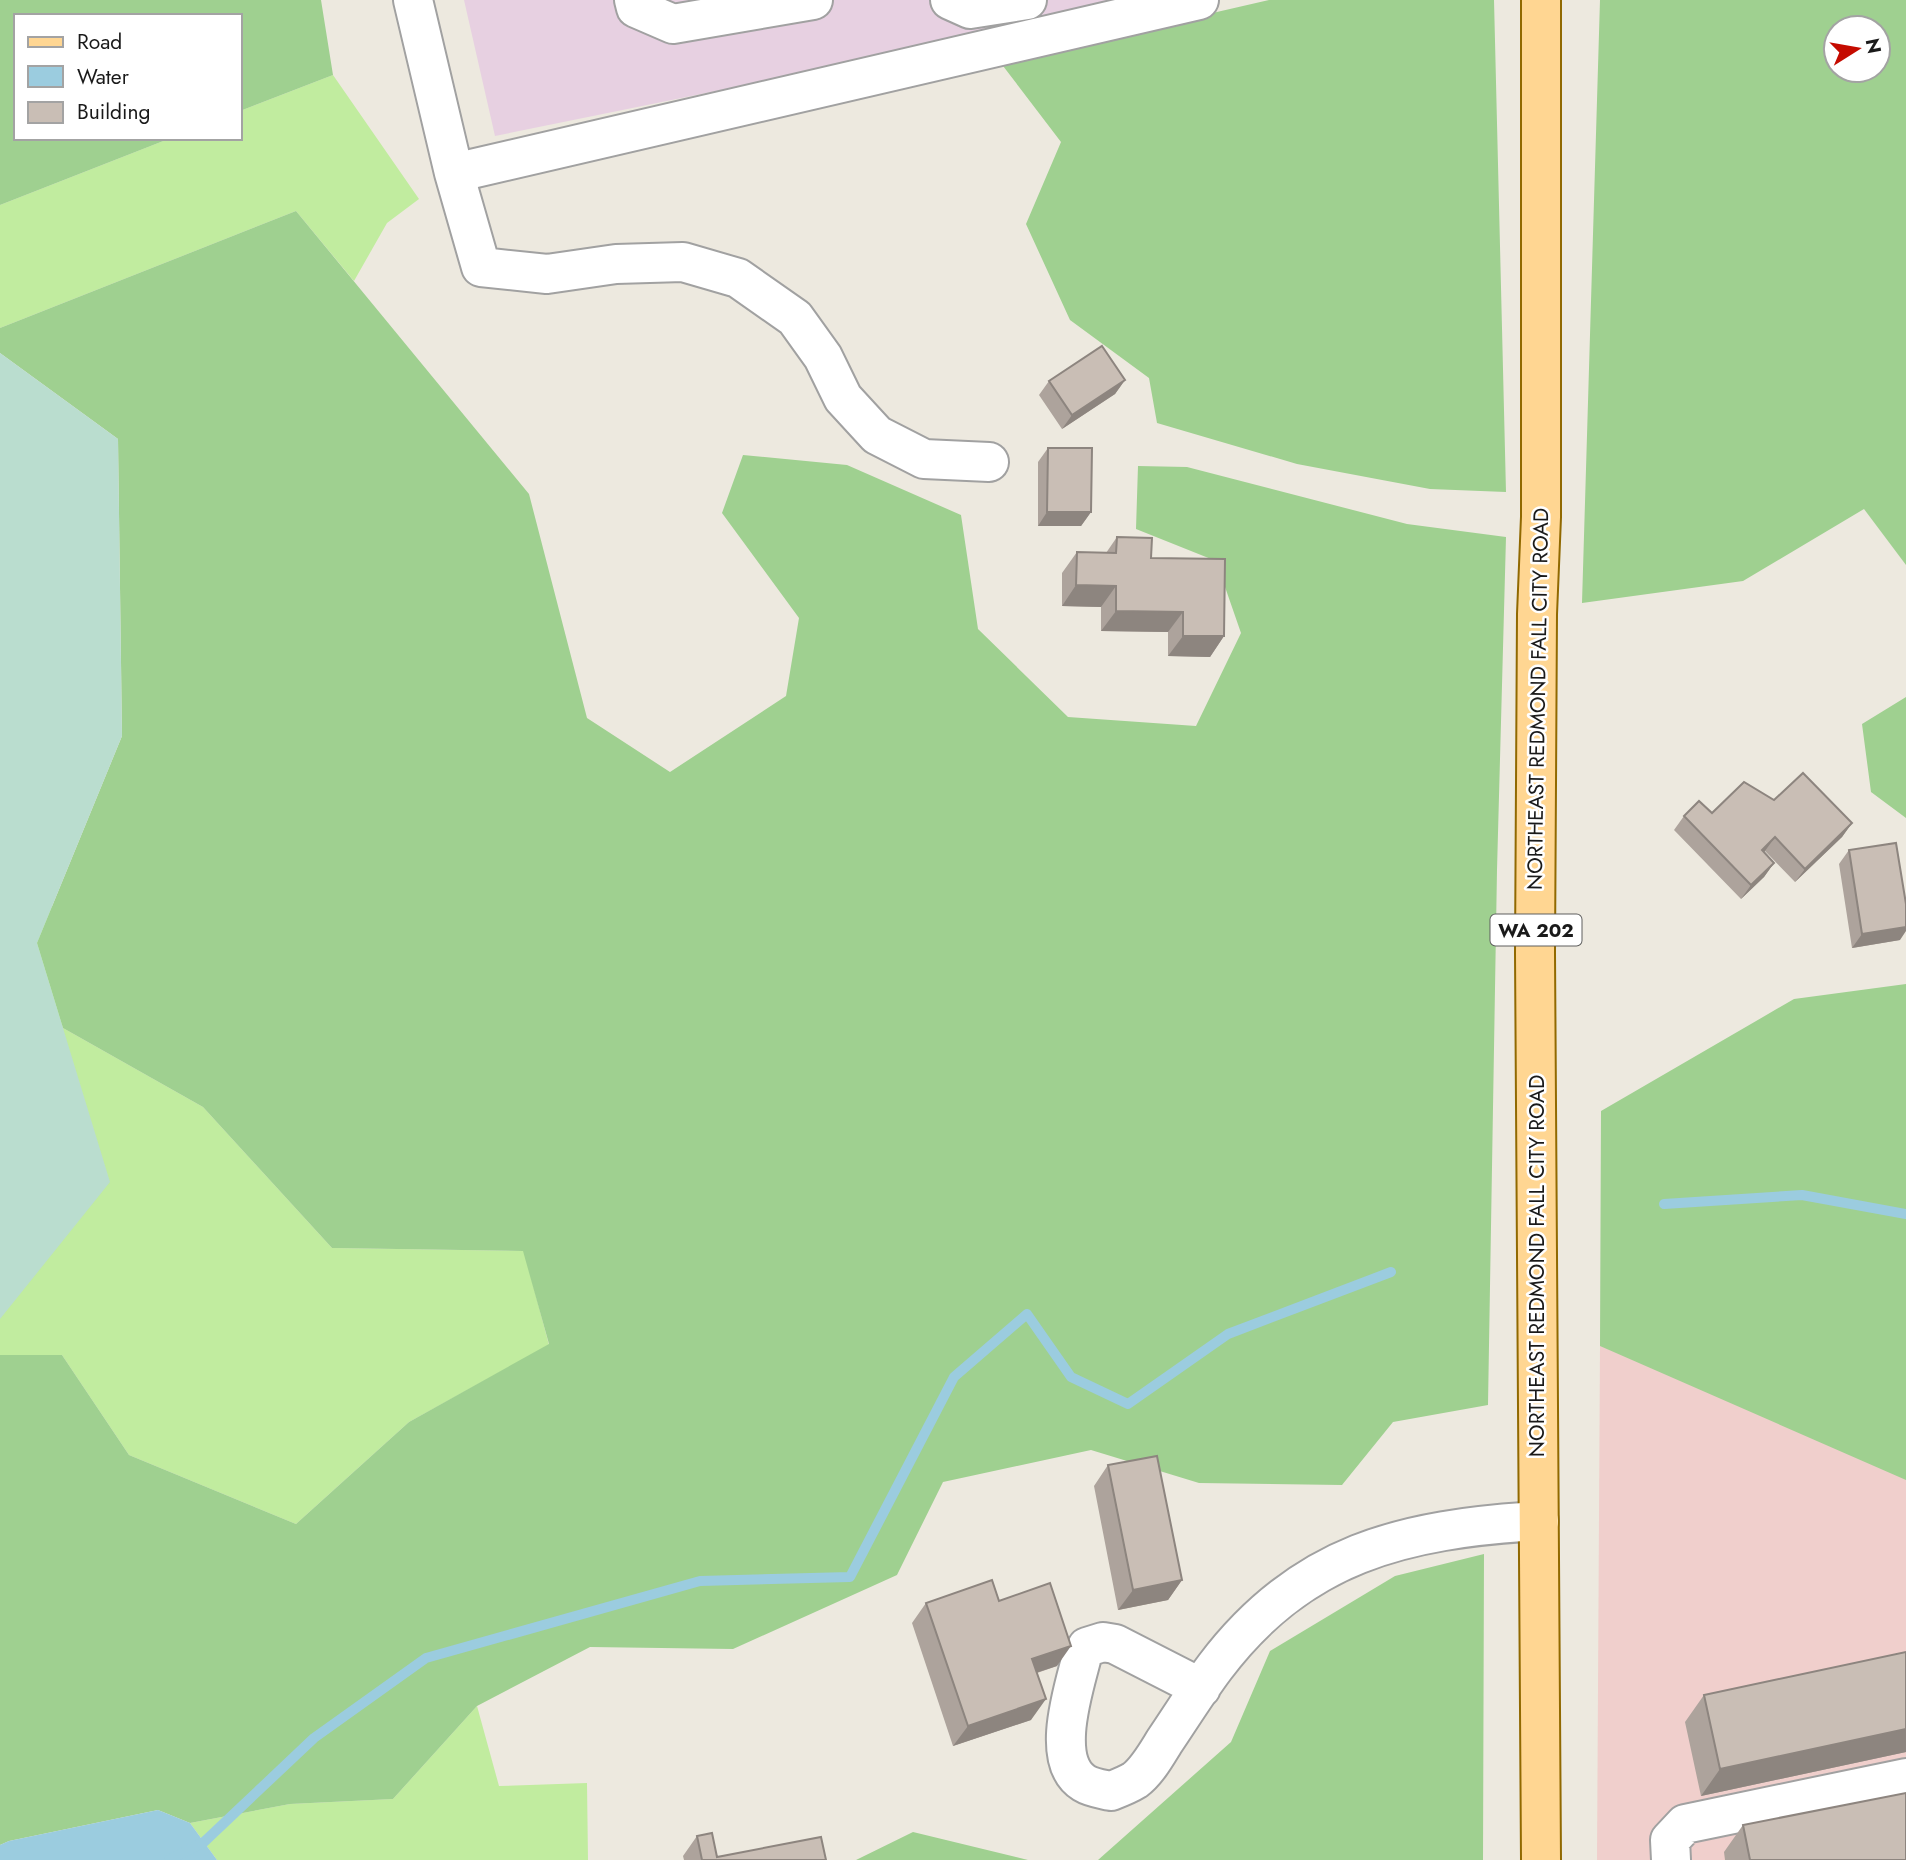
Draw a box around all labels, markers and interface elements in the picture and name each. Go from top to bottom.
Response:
legend [14,14,242,140]
north arrow [1822,14,1892,84]
text: Road [77,27,122,57]
text: N [1859,36,1888,56]
text: Water [77,62,130,92]
text: Building [77,97,150,127]
street label: NORTHEAST REDMOND FALL CITY ROAD [1520,508,1556,890]
road number: WA 202 [1490,914,1582,946]
street label: NORTHEAST REDMOND FALL CITY ROAD [1522,1075,1552,1457]

